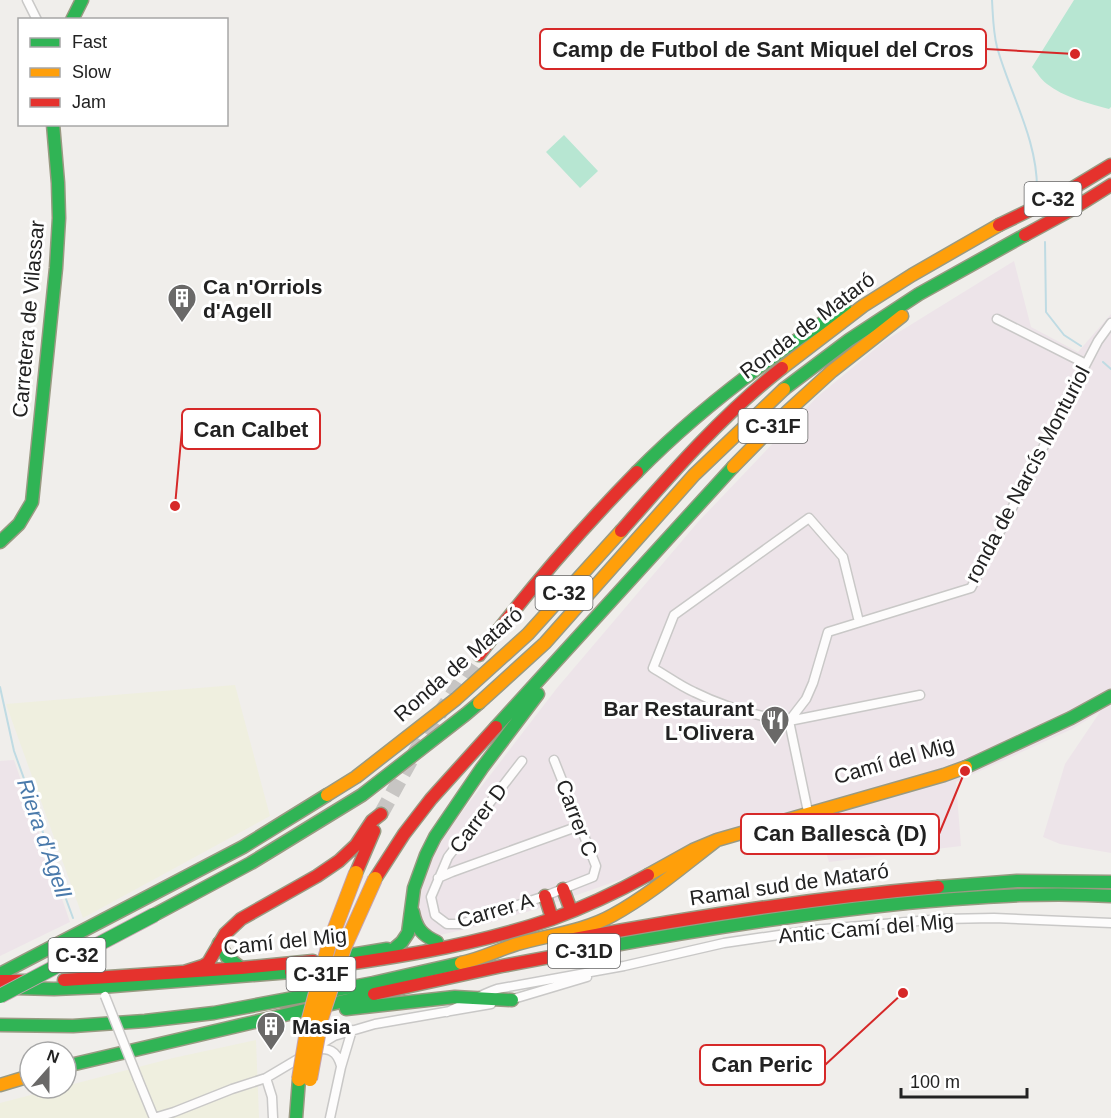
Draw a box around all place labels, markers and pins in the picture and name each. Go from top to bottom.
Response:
callout: Camp de Futbol de Sant Miquel del Cros [540,29,986,69]
place label: Ca n'Orriols d'Agell [203,275,322,322]
building icon: Ca n'Orriols d'Agell [166,282,198,324]
callout: Can Calbet [182,409,320,449]
place label: Bar Restaurant L'Olivera [603,697,754,744]
restaurant icon: Bar Restaurant L'Olivera [759,704,791,746]
callout: Can Ballescà (D) [741,814,939,854]
building icon: Masia [255,1010,287,1052]
place label: Masia [292,1015,351,1038]
callout: Can Peric [700,1045,825,1085]

